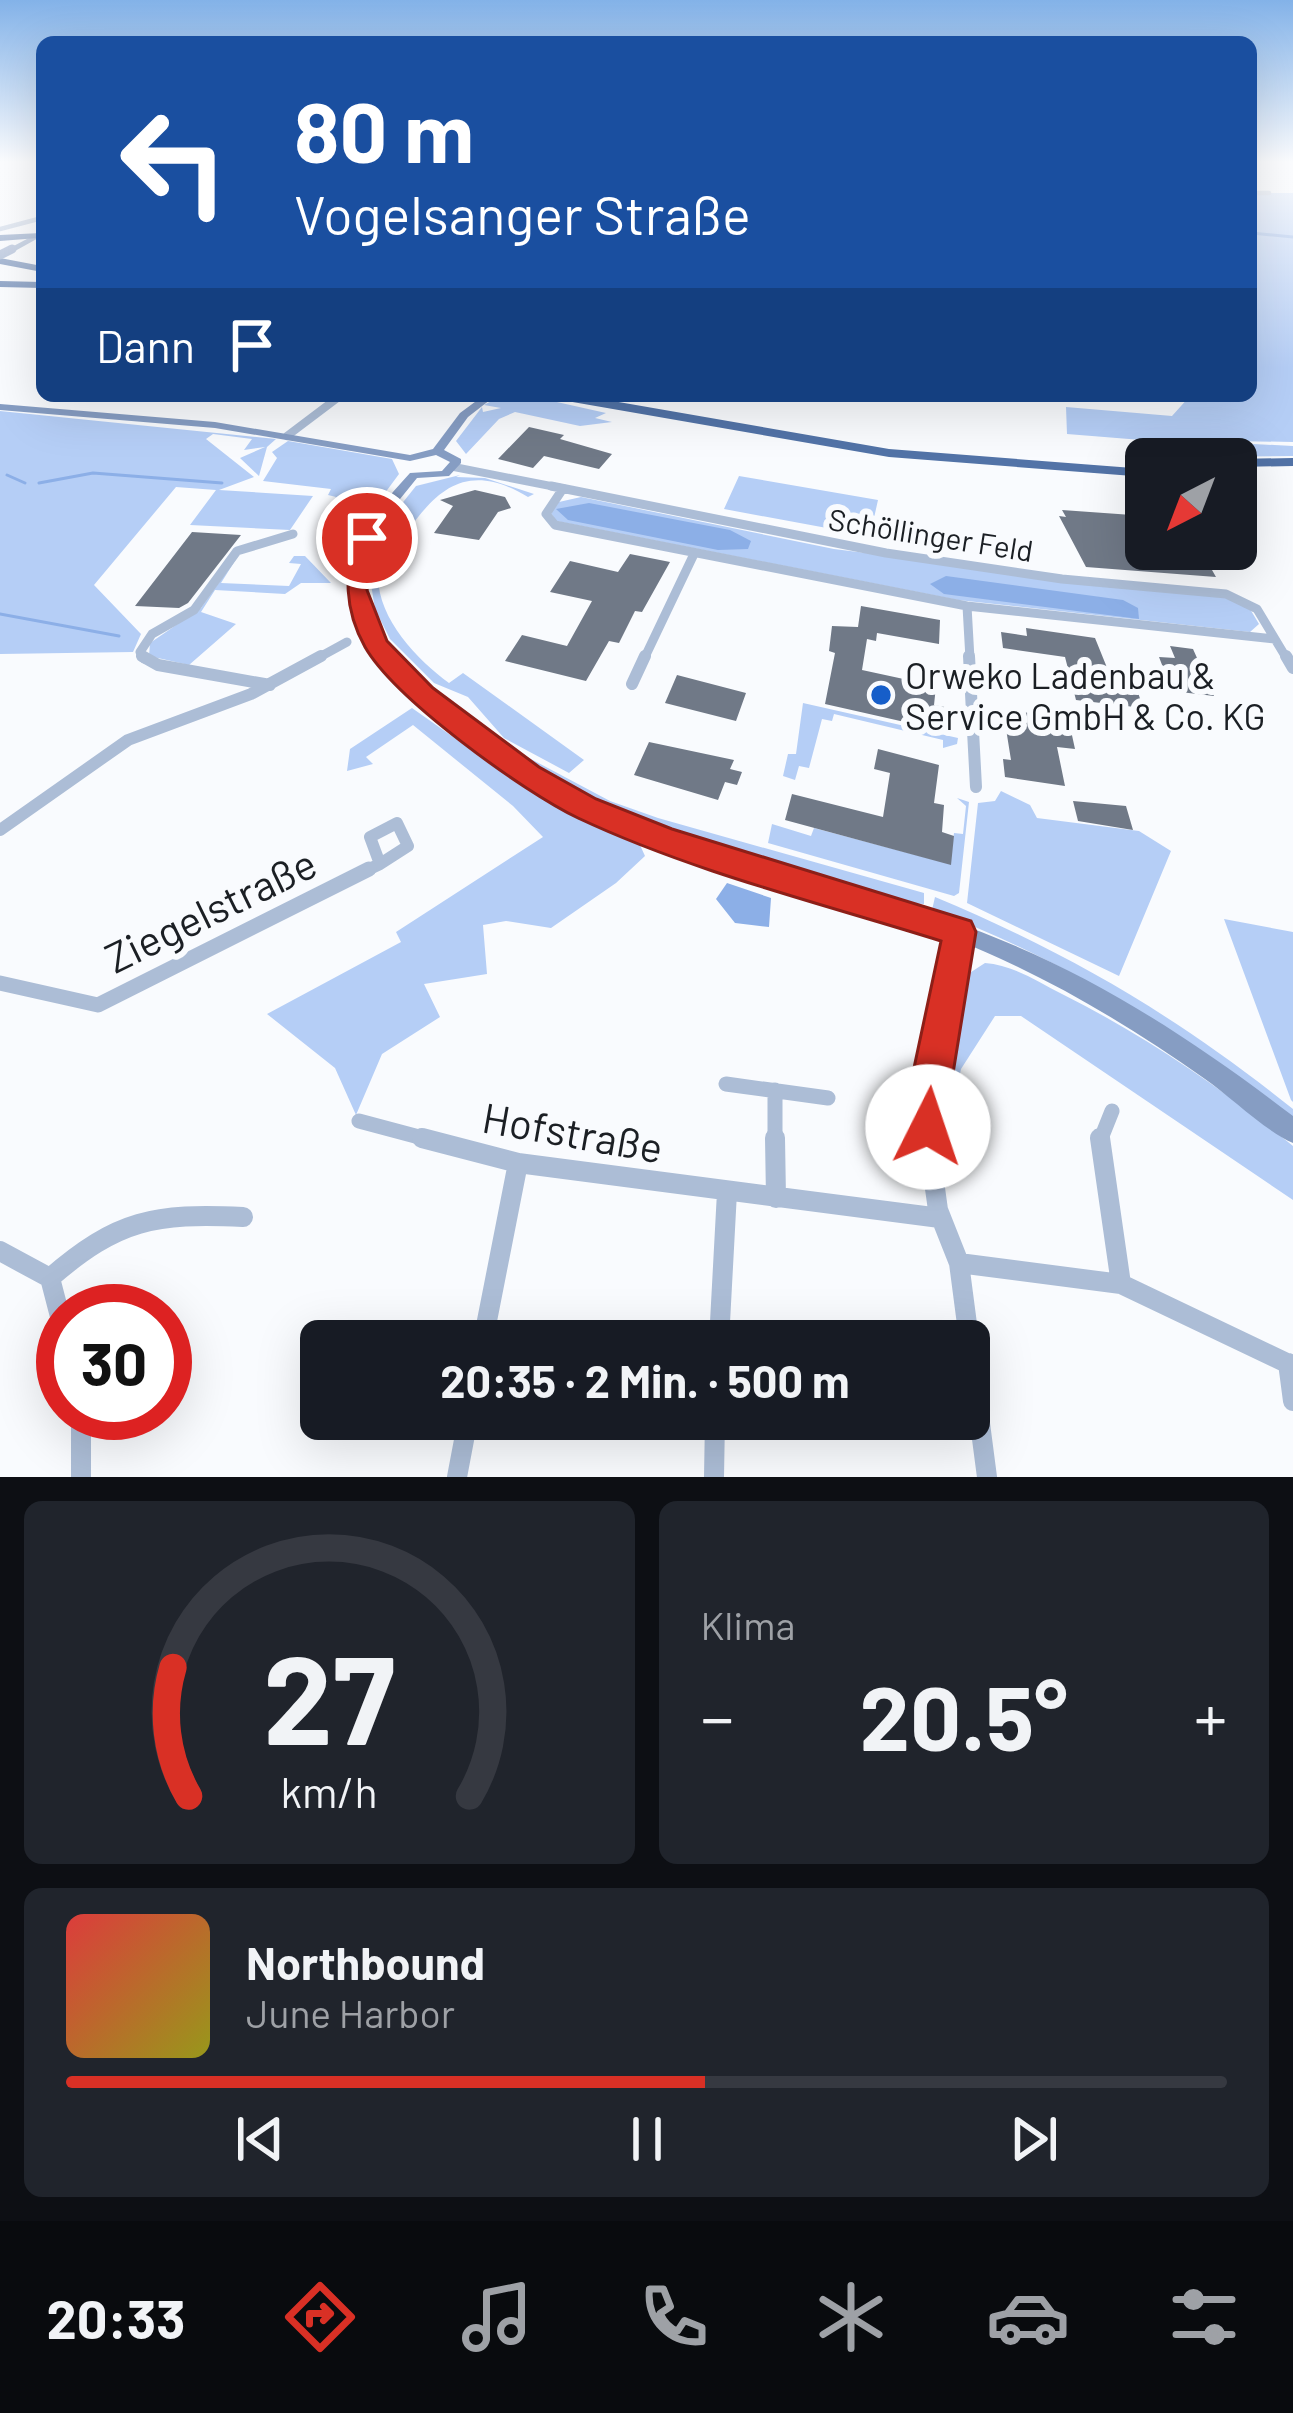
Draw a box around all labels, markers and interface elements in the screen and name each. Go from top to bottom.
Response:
text: 80 m [294,79,474,180]
icon: left [96,84,252,240]
text: Vogelsanger Straße [294,181,751,246]
icon: arrive [219,312,285,378]
text: Dann [96,318,195,372]
north arrow [1125,438,1257,570]
map controls [1125,438,1257,570]
pin [316,487,418,589]
street label: Schöllinger Feld [826,500,1036,568]
icon: arrive [334,505,400,571]
place label: Orweko Ladenbau & Service GmbH & Co. KG [905,653,1266,737]
marker: Orweko Ladenbau & Service GmbH & Co. KG [868,682,894,708]
street label: Ziegelstraße [96,836,324,982]
position arrow [865,1064,991,1190]
street label: Hofstraße [479,1091,667,1171]
speed limit sign: 30 [36,1284,192,1440]
text: 20:35 · 2 Min. · 500 m [440,1353,850,1407]
text: Klima [701,1601,795,1648]
text: 27 [263,1620,395,1770]
text: 20.5° [860,1661,1068,1769]
text: − [701,1676,734,1755]
text: + [1194,1676,1227,1755]
text: km/h [281,1764,378,1816]
text: Northbound [246,1935,485,1989]
text: June Harbor [246,1989,455,2036]
icon: previous [227,2106,293,2172]
icon: pause [614,2106,680,2172]
icon: next [1001,2106,1067,2172]
icon: directions [278,2275,362,2359]
icon: music [455,2275,539,2359]
icon: phone [632,2275,716,2359]
icon: climate [809,2275,893,2359]
icon: car [986,2275,1070,2359]
icon: filters [1162,2275,1246,2359]
text: 20:33 [46,2285,185,2350]

